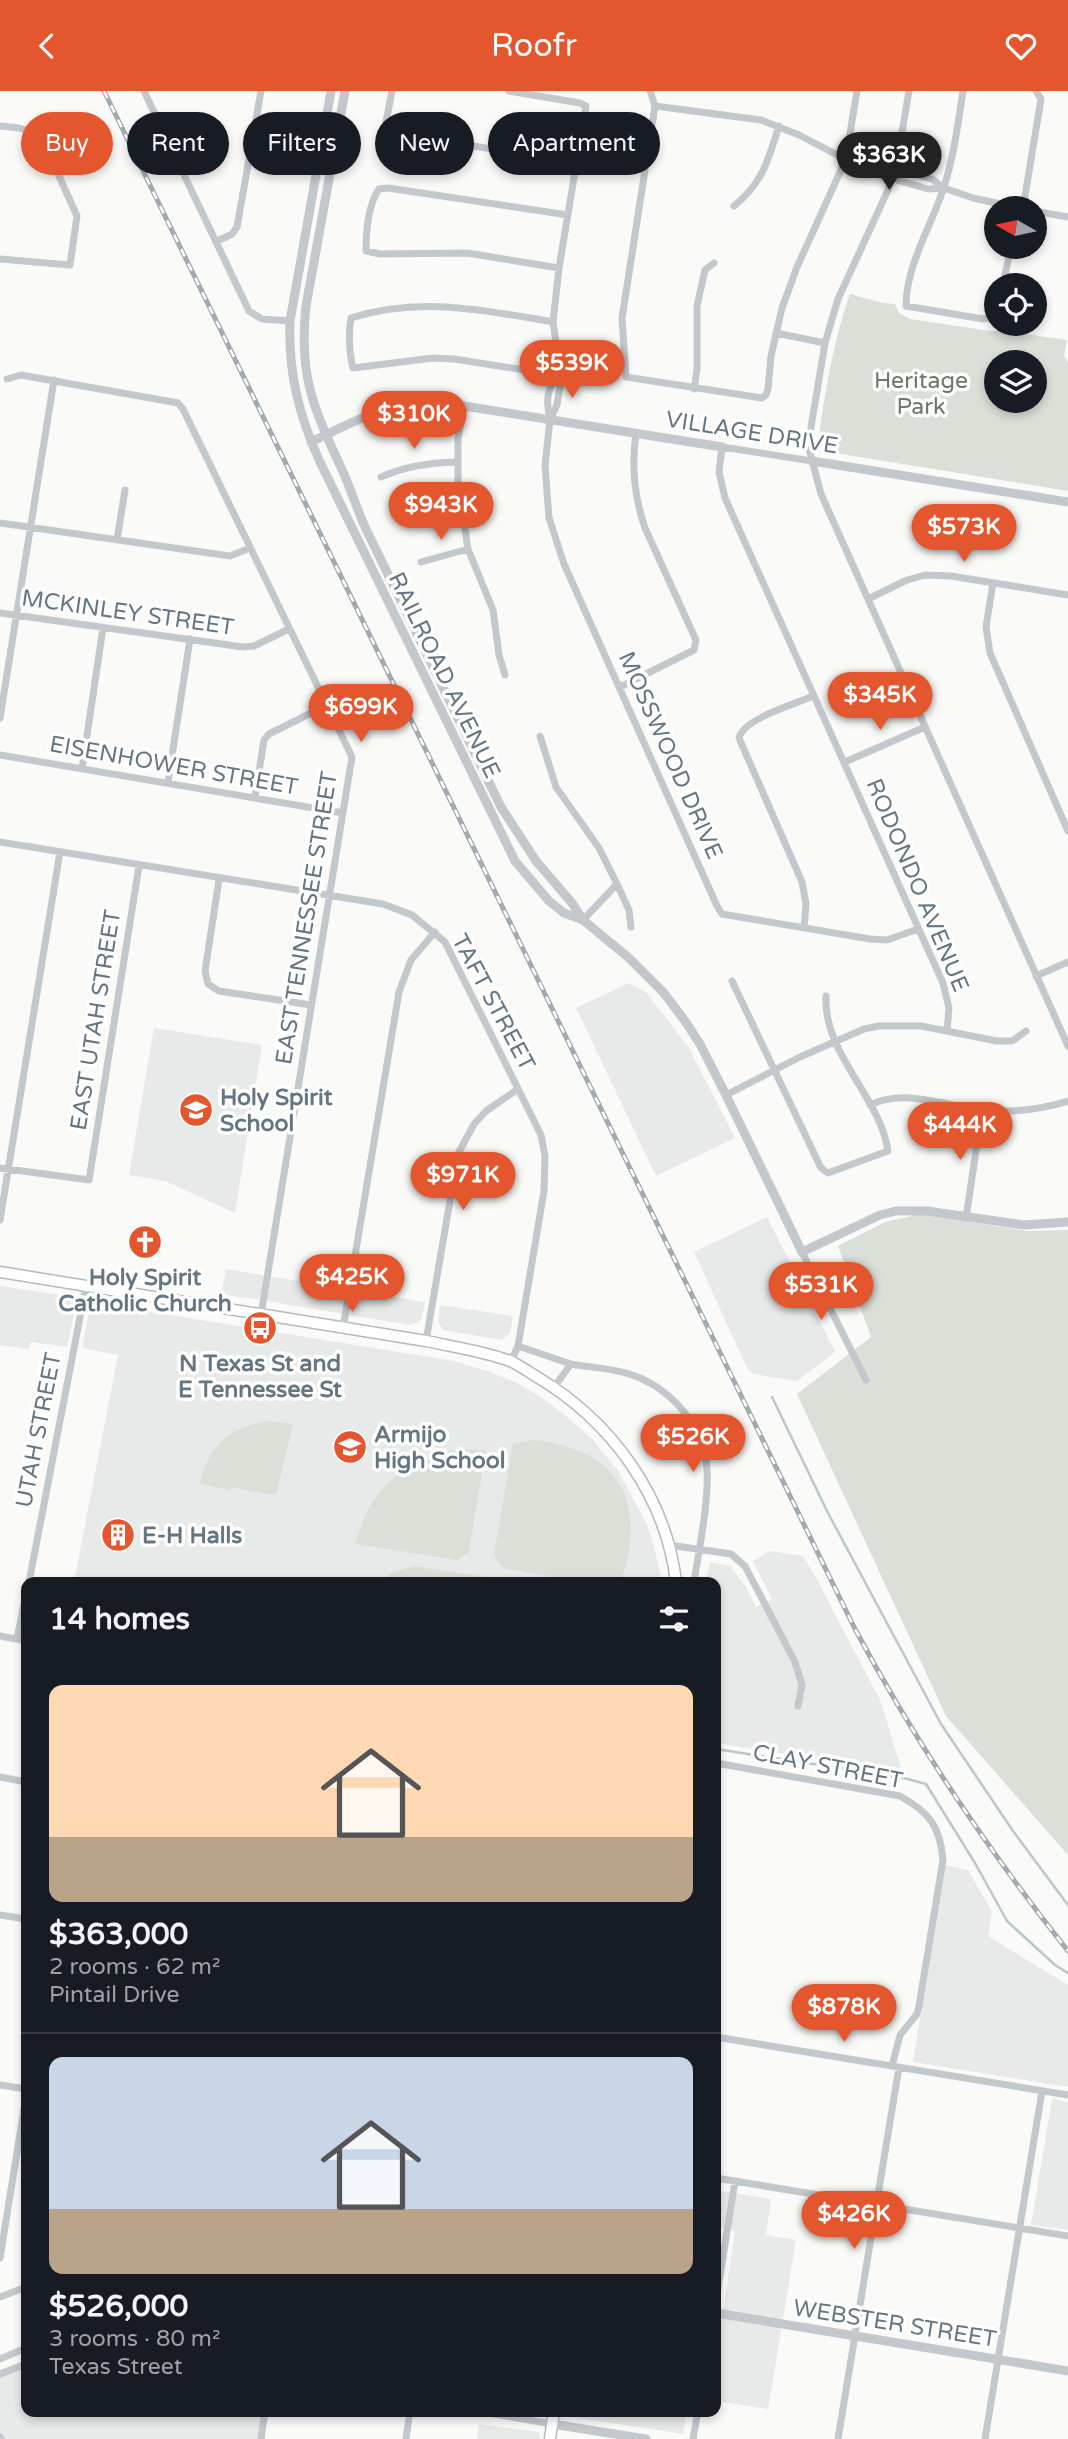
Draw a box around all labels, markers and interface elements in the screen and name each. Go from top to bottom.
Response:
icon: back [28,27,66,65]
text: Roofr [491,27,577,65]
icon: heart [1002,27,1040,65]
chip: Buy [21,112,113,175]
chip: Rent [127,112,229,175]
chip: Filters [243,112,361,175]
chip: New [375,112,474,175]
chip: Apartment [488,112,660,175]
pin: $363K [840,133,938,192]
text: $363K [853,141,925,169]
north arrow [984,196,1046,259]
map controls [984,196,1047,413]
button: locate [984,273,1047,336]
pin: $539K [523,341,621,400]
text: $539K [536,349,608,377]
button: layers [984,350,1047,413]
park label: Heritage Park [874,367,968,421]
pin: $310K [365,391,463,451]
text: $310K [378,400,450,428]
street label: VILLAGE DRIVE [664,406,840,460]
pin: $943K [392,483,490,542]
text: $943K [405,491,477,519]
pin: $573K [915,505,1013,564]
text: $573K [928,513,1000,541]
street label: RAILROAD AVENUE [382,568,506,783]
street label: MCKINLEY STREET [20,584,236,642]
street label: MOSSWOOD DRIVE [612,647,728,863]
pin: $345K [831,673,929,732]
text: $345K [844,681,916,709]
pin: $699K [312,685,410,744]
text: $699K [325,693,397,721]
street label: EISENHOWER STREET [47,730,300,802]
street label: EAST TENNESSEE STREET [270,770,344,1067]
street label: RODONDO AVENUE [859,775,975,996]
street label: EAST UTAH STREET [65,908,127,1132]
street label: TAFT STREET [445,929,541,1076]
place label: Holy Spirit School [220,1084,333,1138]
school or university icon: Holy Spirit School [177,1091,215,1129]
pin: $444K [911,1103,1009,1162]
text: $444K [924,1111,996,1139]
pin: $971K [414,1153,512,1212]
text: $971K [427,1161,499,1189]
church icon: Holy Spirit Catholic Church [126,1223,164,1261]
pin: $425K [303,1255,401,1314]
text: $425K [316,1263,388,1291]
pin: $531K [772,1263,870,1322]
place label: Holy Spirit Catholic Church [58,1264,232,1318]
text: $531K [785,1271,857,1299]
bus stop icon: N Texas St and E Tennessee St [241,1309,279,1347]
street label: UTAH STREET [10,1350,68,1510]
place label: N Texas St and E Tennessee St [178,1350,342,1404]
pin: $526K [644,1415,742,1474]
place label: Armijo High School [374,1421,506,1475]
text: $526K [657,1423,729,1451]
school or university icon: Armijo High School [331,1428,369,1466]
building icon: E-H Halls [99,1516,137,1554]
place label: E-H Halls [142,1522,242,1550]
icon: filters [655,1600,693,1638]
text: 14 homes [49,1601,190,1638]
icon: home [308,1730,434,1856]
street label: CLAY STREET [750,1739,905,1795]
text: $363,000 [49,1916,188,1953]
text: 2 rooms · 62 m² [49,1953,220,1981]
text: Pintail Drive [49,1981,180,2009]
pin: $878K [795,1985,893,2044]
text: $878K [808,1993,880,2021]
icon: home [308,2102,434,2228]
pin: $426K [805,2191,903,2251]
text: $426K [818,2200,890,2228]
text: $526,000 [49,2288,188,2325]
street label: WEBSTER STREET [791,2294,998,2354]
text: 3 rooms · 80 m² [49,2325,220,2353]
text: Texas Street [49,2353,183,2381]

